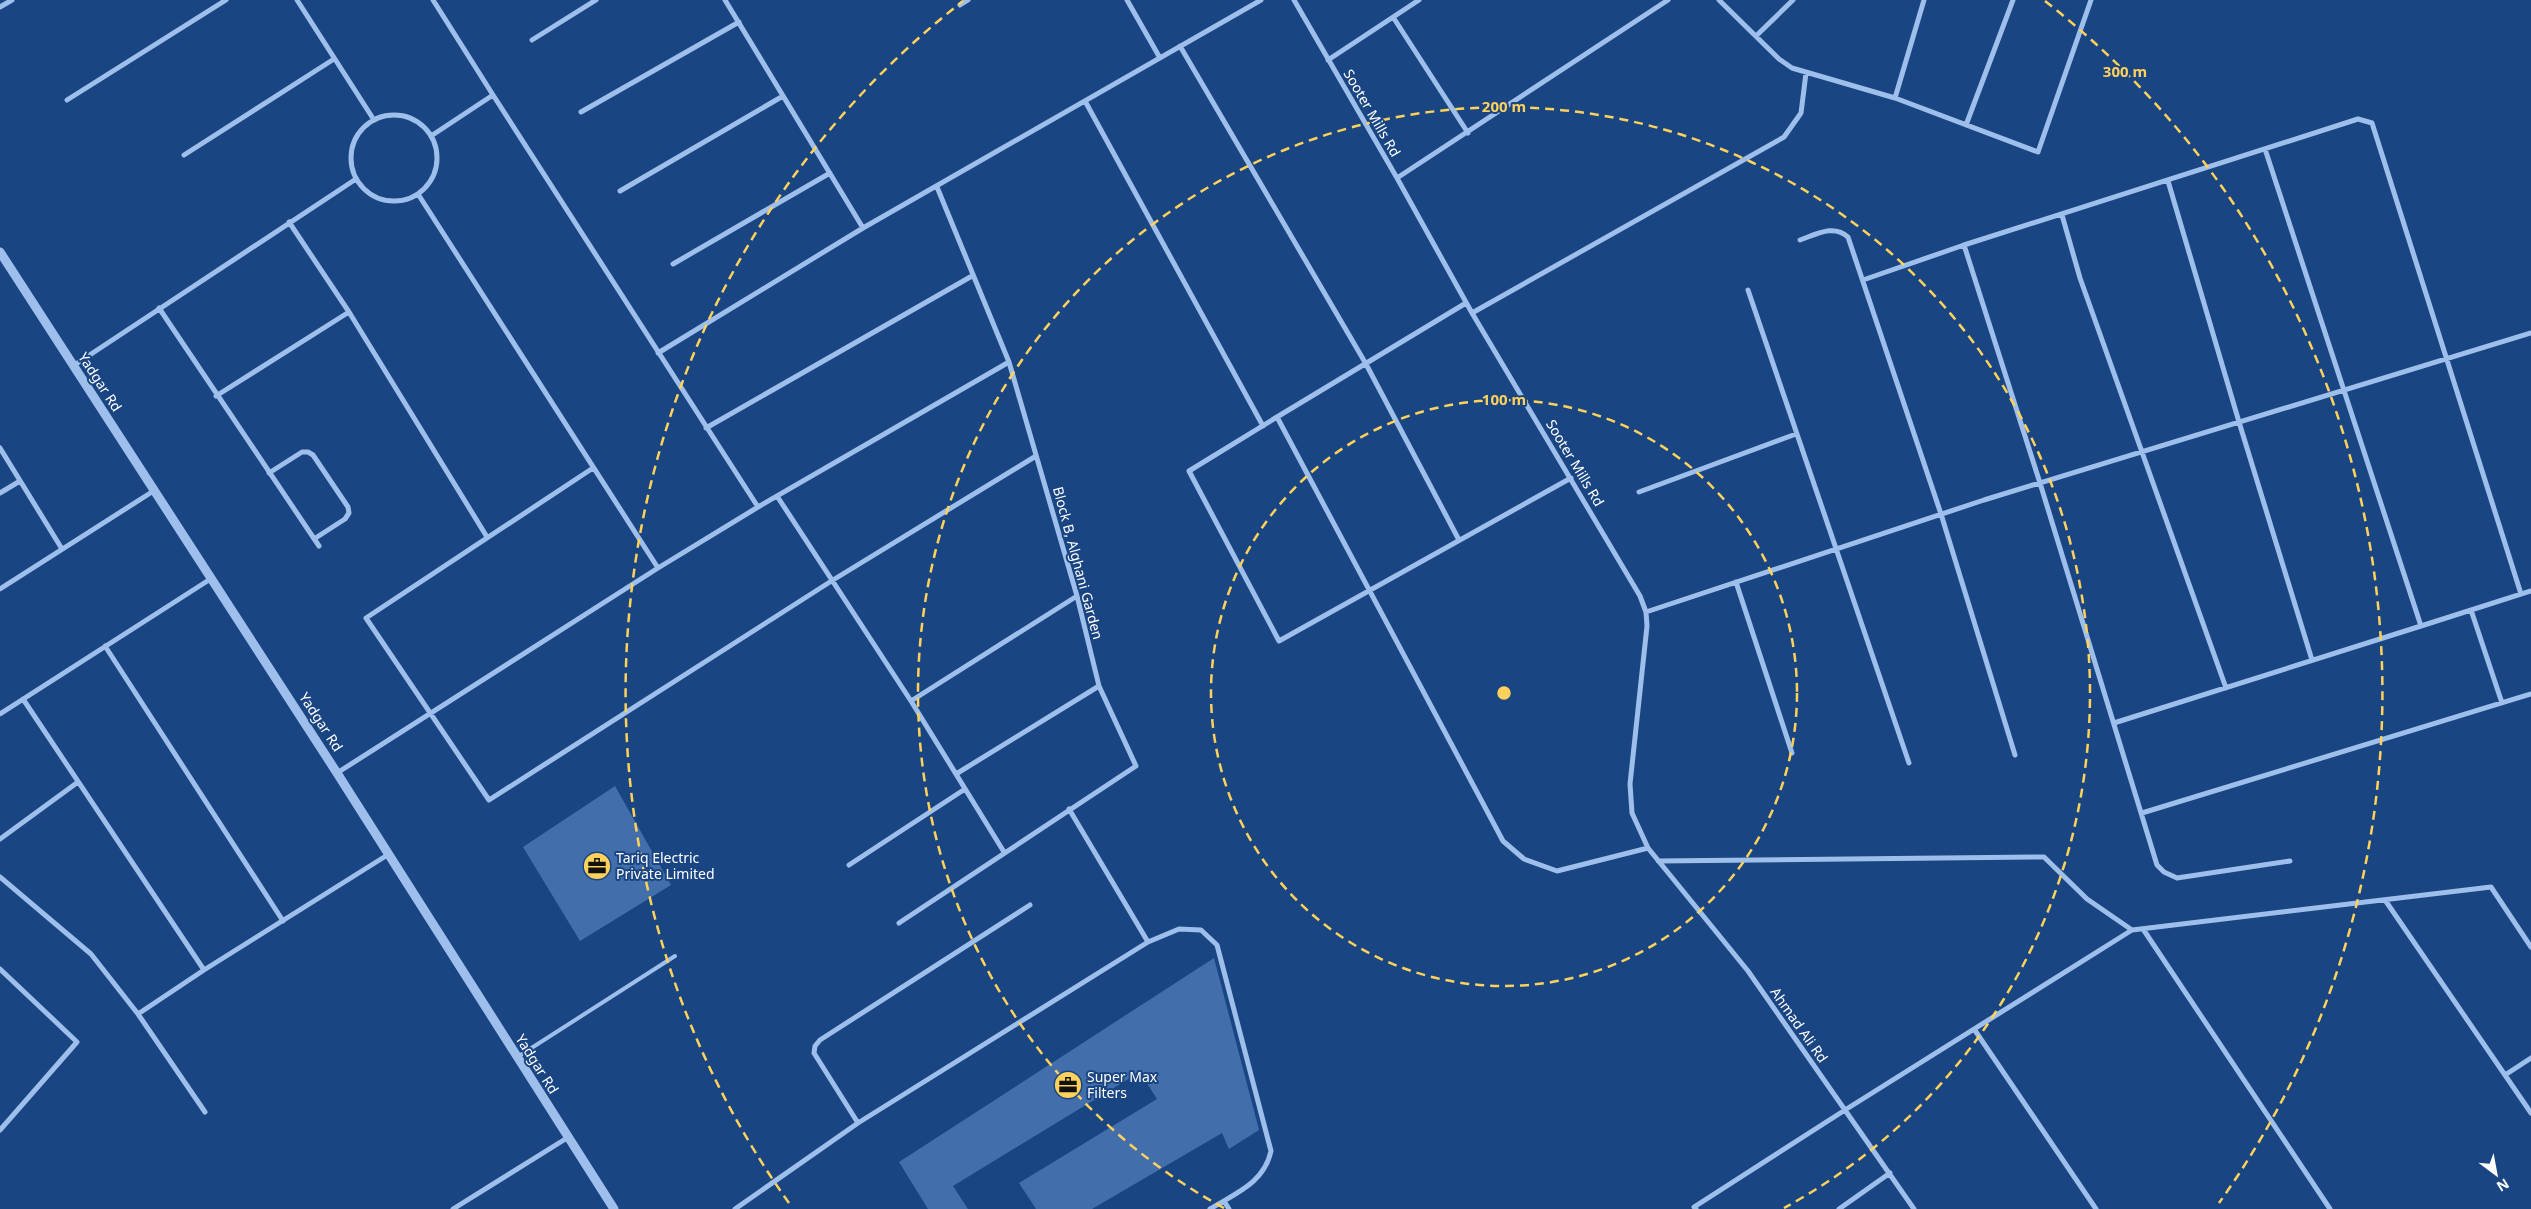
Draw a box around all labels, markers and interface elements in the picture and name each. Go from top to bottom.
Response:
text: 300 m [2103,61,2147,81]
street label: Sooter Mills Rd [1340,65,1405,160]
text: 200 m [1482,96,1526,116]
street label: Yadgar Rd [74,348,127,415]
text: 100 m [1482,389,1526,409]
street label: Sooter Mills Rd [1542,416,1609,510]
street label: Block B, Alghani Garden [1049,484,1108,641]
centre of rings [1495,684,1513,702]
street label: Yadgar Rd [295,688,348,755]
place label: Tariq Electric Private Limited [616,848,715,883]
office icon: Tariq Electric Private Limited [582,851,612,881]
street label: Ahmad Ali Rd [1766,983,1832,1066]
street label: Yadgar Rd [512,1030,563,1097]
place label: Super Max Filters [1087,1067,1158,1102]
office icon: Super Max Filters [1053,1070,1083,1100]
north arrow [2471,1149,2521,1199]
text: N [2493,1174,2513,1197]

